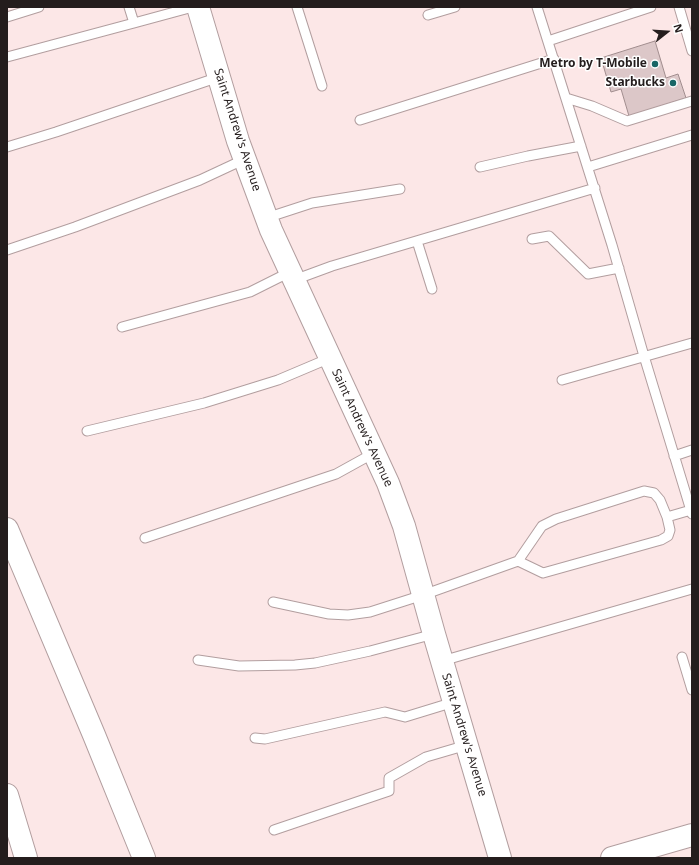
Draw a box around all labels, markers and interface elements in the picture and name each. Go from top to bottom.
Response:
north arrow [647,12,687,52]
text: N [670,22,687,35]
place label: Metro by T-Mobile [539,57,647,71]
marker: Metro by T-Mobile [650,59,660,69]
street label: Saint Andrew's Avenue [210,67,264,193]
place label: Starbucks [606,76,665,90]
marker: Starbucks [668,78,678,88]
street label: Saint Andrew's Avenue [328,367,396,489]
street label: Saint Andrew's Avenue [438,672,490,798]

